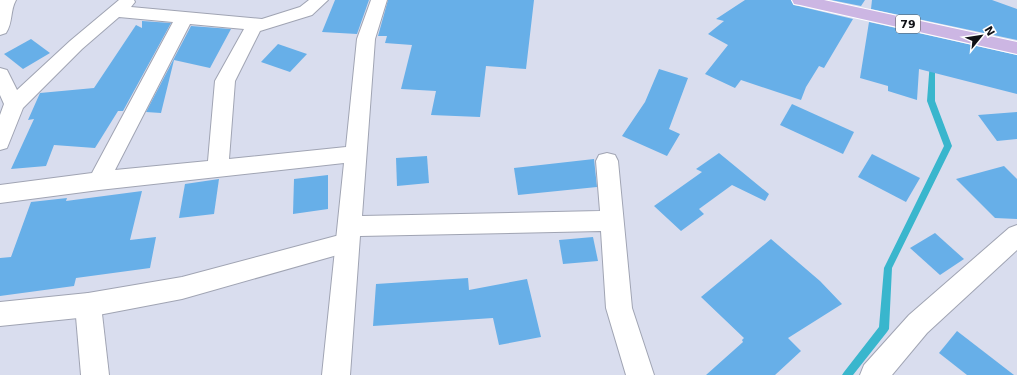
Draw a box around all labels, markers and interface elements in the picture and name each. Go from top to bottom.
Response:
road number: 79 [896,15,920,33]
north arrow [961,16,1001,56]
text: N [981,24,997,38]

